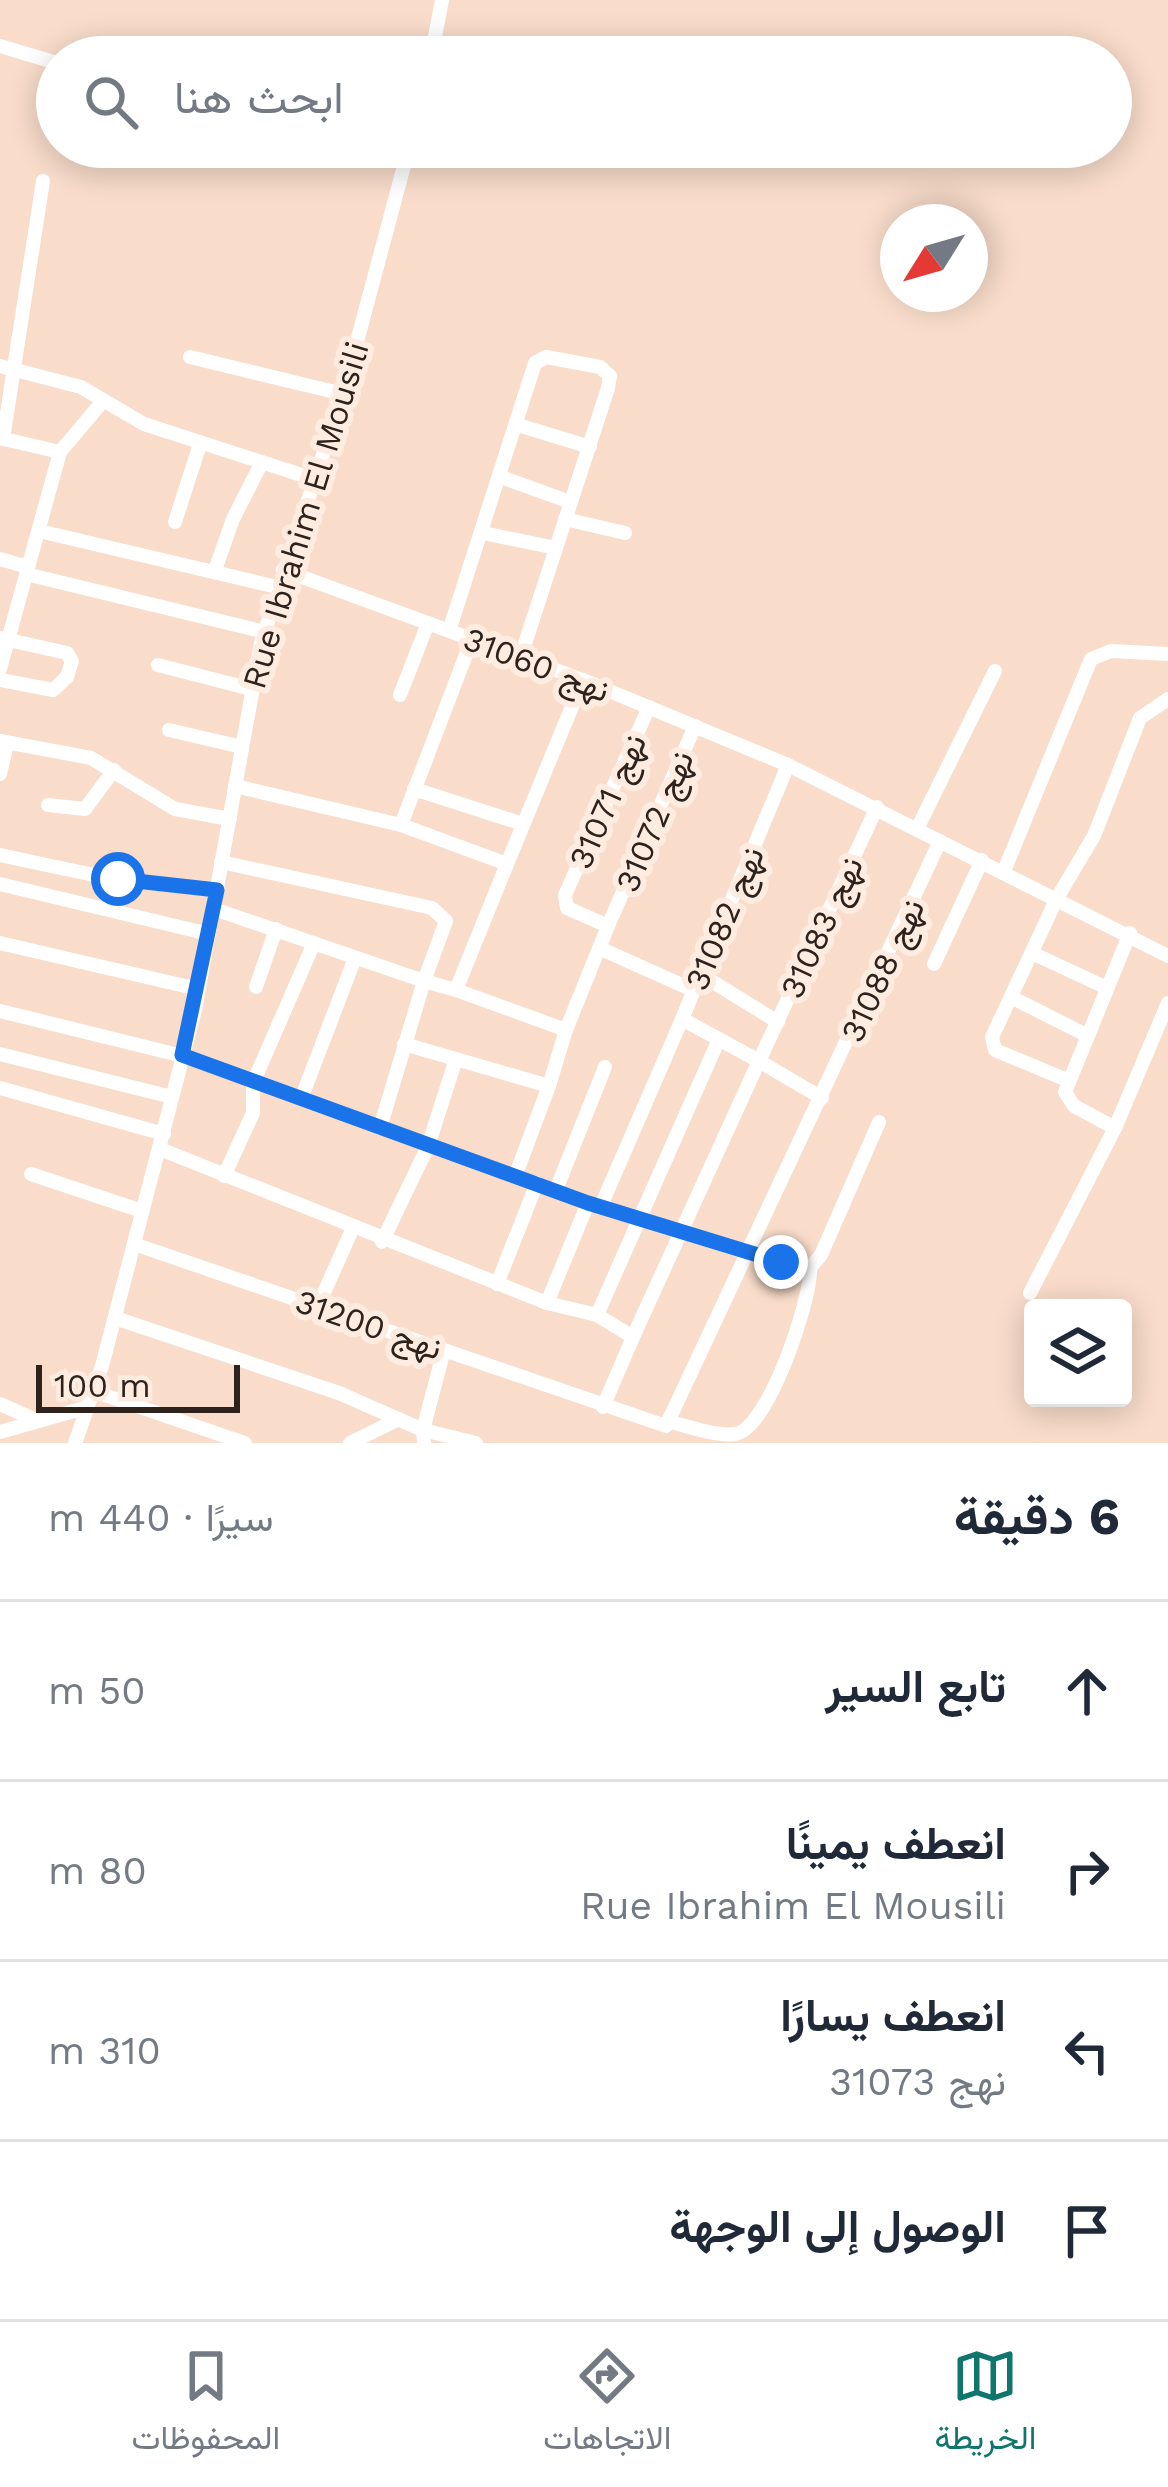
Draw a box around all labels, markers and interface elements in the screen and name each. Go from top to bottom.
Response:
search box [36,36,1132,168]
icon: search [78,69,144,135]
text: ابحث هنا [174,71,344,124]
north arrow [880,204,988,312]
street label: Rue Ibrahim El Mousili [234,337,377,693]
street label: نهج 31060 [457,619,615,713]
street label: نهج 31071 [561,728,657,876]
street label: نهج 31072 [607,745,704,899]
street label: نهج 31082 [677,841,775,997]
street label: نهج 31083 [772,850,874,1005]
route start [91,852,145,906]
street label: نهج 31088 [832,893,935,1049]
route end [754,1235,808,1289]
street label: نهج 31200 [290,1281,447,1371]
map controls [1024,1299,1132,1407]
button: layers [1024,1299,1132,1407]
scale bar [36,1359,240,1412]
text: 100 m [54,1366,151,1405]
text: 6 دقيقة [954,1487,1120,1546]
text: سيرًا · 440 m [48,1495,274,1540]
icon: ahead [1054,1658,1120,1724]
text: تابع السير [825,1660,1006,1713]
text: 50 m [48,1668,145,1713]
text: انعطف يمينًا [786,1817,1006,1870]
icon: right [1054,1838,1120,1904]
text: 80 m [48,1848,147,1893]
text: Rue Ibrahim El Mousili [580,1883,1006,1928]
text: انعطف يسارًا [780,1989,1006,2042]
icon: left [1054,2018,1120,2084]
text: 310 m [48,2028,161,2073]
text: نهج 31073 [829,2059,1006,2104]
icon: arrive [1054,2198,1120,2264]
text: الوصول إلى الوجهة [669,2200,1006,2253]
tab: المحفوظات [132,2343,280,2467]
tab: الاتجاهات [543,2343,671,2467]
tab: الخريطة [934,2343,1036,2467]

